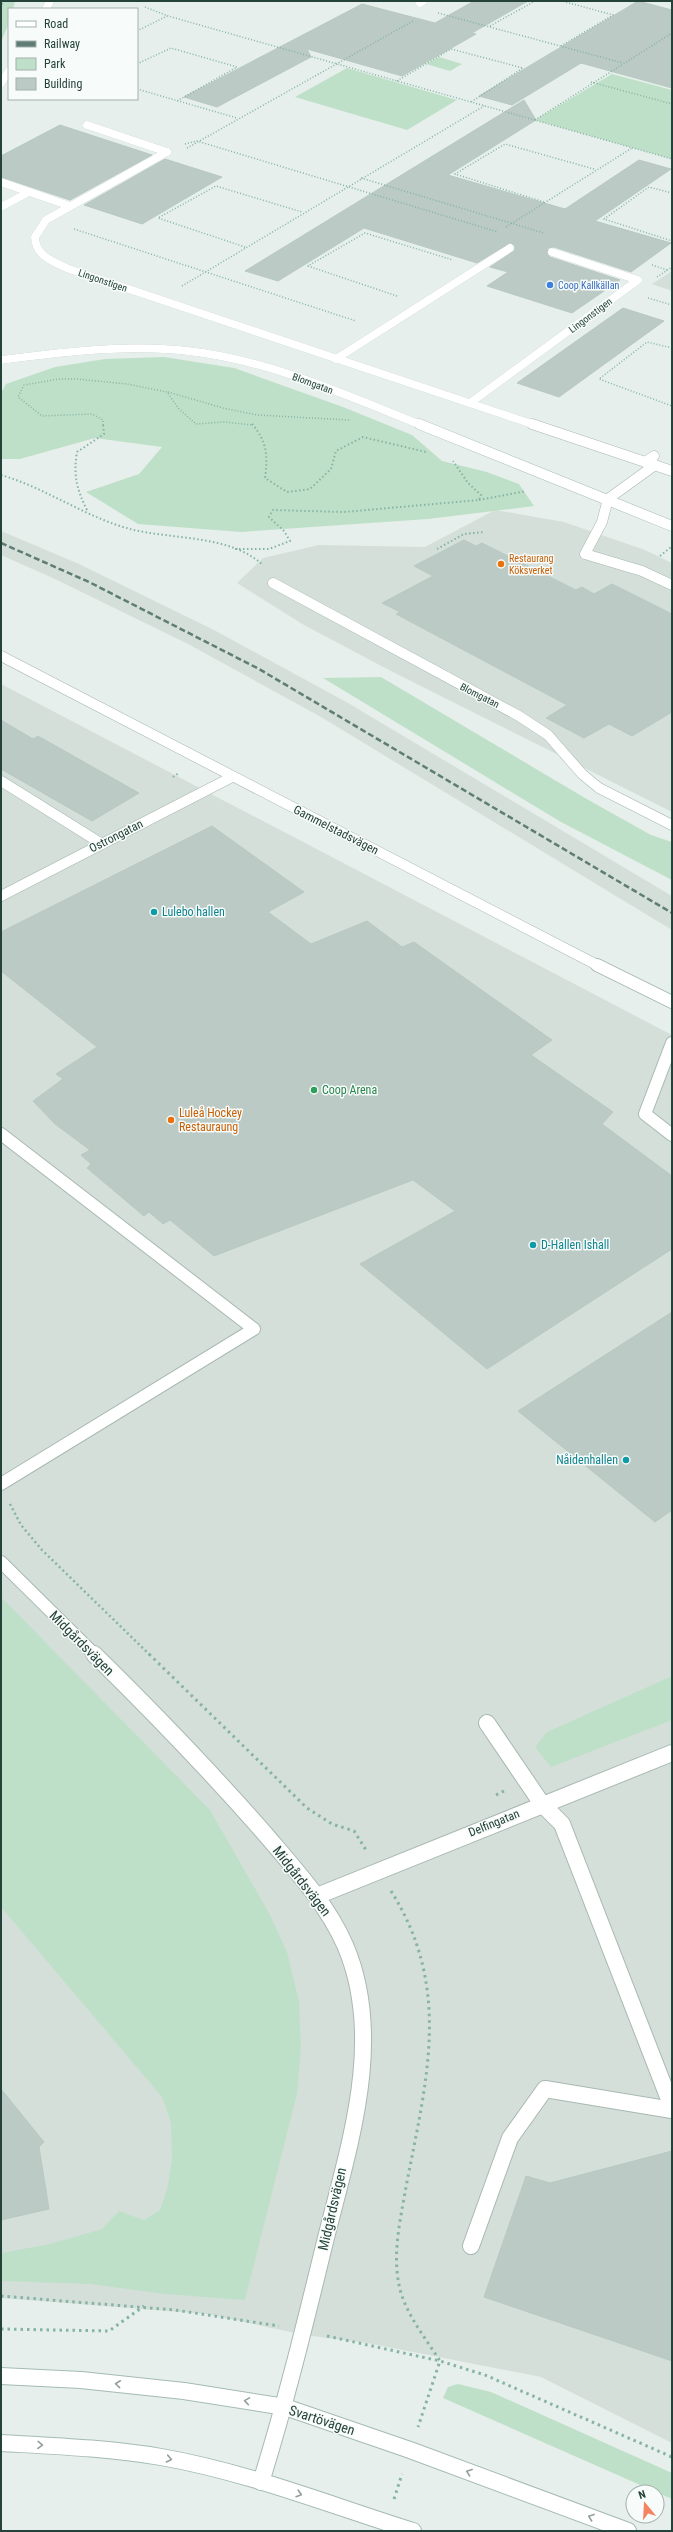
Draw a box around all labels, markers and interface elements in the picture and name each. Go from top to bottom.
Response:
legend [8,8,138,100]
text: Road [44,17,68,31]
text: Railway [44,37,80,51]
text: Park [44,57,66,71]
text: Building [44,77,82,91]
street label: Lingonstigen [77,267,129,294]
marker: Coop Kallkällan [545,280,555,290]
place label: Coop Kallkällan [558,280,619,291]
street label: Lingonstigen [567,296,614,335]
street label: Blomgatan [291,371,335,396]
place label: Restaurang Köksverket [509,553,554,576]
marker: Restaurang Köksverket [496,559,506,569]
street label: Blomgatan [458,681,501,710]
street label: Gammelstadsvägen [291,803,381,858]
street label: Ostrongatan [87,816,145,855]
place label: Lulebo hallen [162,905,225,919]
marker: Lulebo hallen [149,907,159,917]
place label: Coop Arena [322,1083,377,1097]
marker: Coop Arena [309,1085,319,1095]
place label: Luleå Hockey Restauraung [179,1106,242,1134]
marker: Luleå Hockey Restauraung [166,1115,176,1125]
place label: D-Hallen Ishall [541,1238,609,1252]
marker: D-Hallen Ishall [528,1240,538,1250]
place label: Nåidenhallen [556,1453,618,1467]
marker: Nåidenhallen [621,1455,631,1465]
street label: Midgårdsvägen [46,1607,118,1679]
street label: Delfingatan [466,1806,522,1840]
street label: Midgårdsvägen [270,1843,334,1919]
street label: Midgårdsvägen [315,2166,349,2252]
one-way arrow [115,2379,121,2388]
one-way arrow [243,2397,250,2406]
street label: Svartövägen [287,2402,357,2438]
one-way arrow [37,2440,43,2449]
one-way arrow [166,2454,172,2462]
one-way arrow [466,2468,473,2476]
north arrow [625,2484,665,2524]
text: N [637,2488,648,2502]
one-way arrow [295,2489,302,2498]
one-way arrow [588,2514,595,2522]

